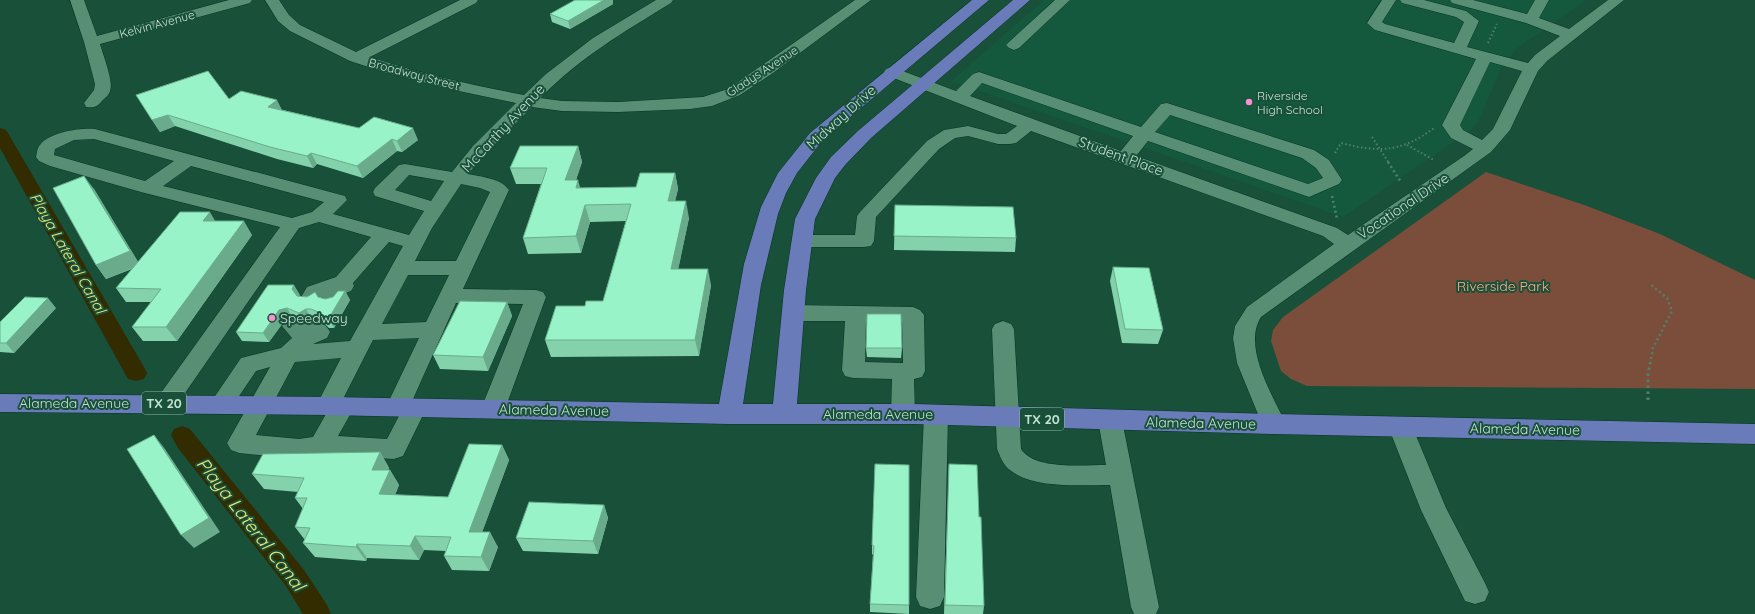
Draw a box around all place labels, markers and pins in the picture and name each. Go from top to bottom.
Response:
place label: Riverside High School [1257,88,1323,117]
marker: Riverside High School [1244,97,1254,107]
place label: Speedway [280,309,348,327]
marker: Speedway [267,313,277,323]

